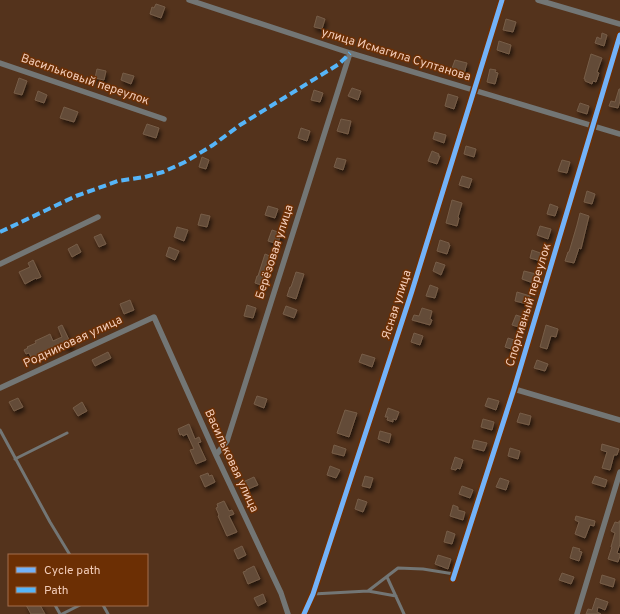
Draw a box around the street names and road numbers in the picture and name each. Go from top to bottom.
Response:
street label: улица Исмагила Султанова [319,25,473,85]
street label: Васильковый переулок [19,50,152,110]
street label: Берёзовая улица [252,203,298,301]
street label: Спортивный переулок [503,241,555,369]
street label: Ясная улица [378,268,416,342]
street label: Родниковая улица [21,312,125,372]
street label: Васильковая улица [200,407,262,515]

